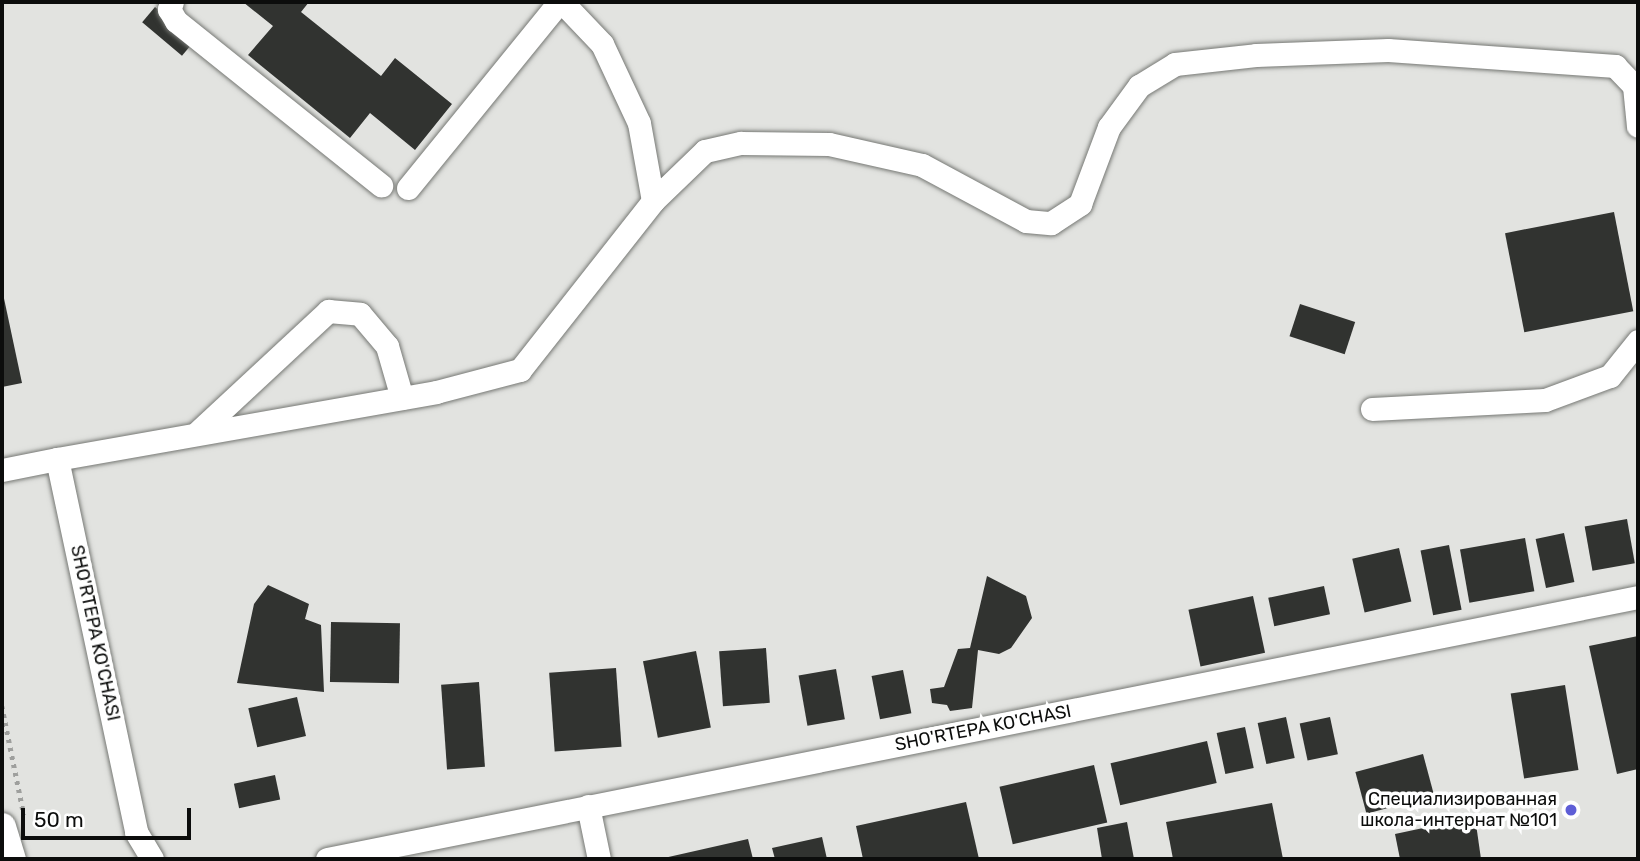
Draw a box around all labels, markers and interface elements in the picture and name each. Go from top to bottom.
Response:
street label: SHO'RTEPA KO'CHASI [66,543,124,723]
street label: SHO'RTEPA KO'CHASI [893,700,1073,756]
place label: Специализированная школа-интернат №101 [1360,789,1557,832]
scale bar [24,794,194,838]
marker: Специализированная школа-интернат №101 [1563,802,1579,818]
text: 50 m [34,807,84,832]

